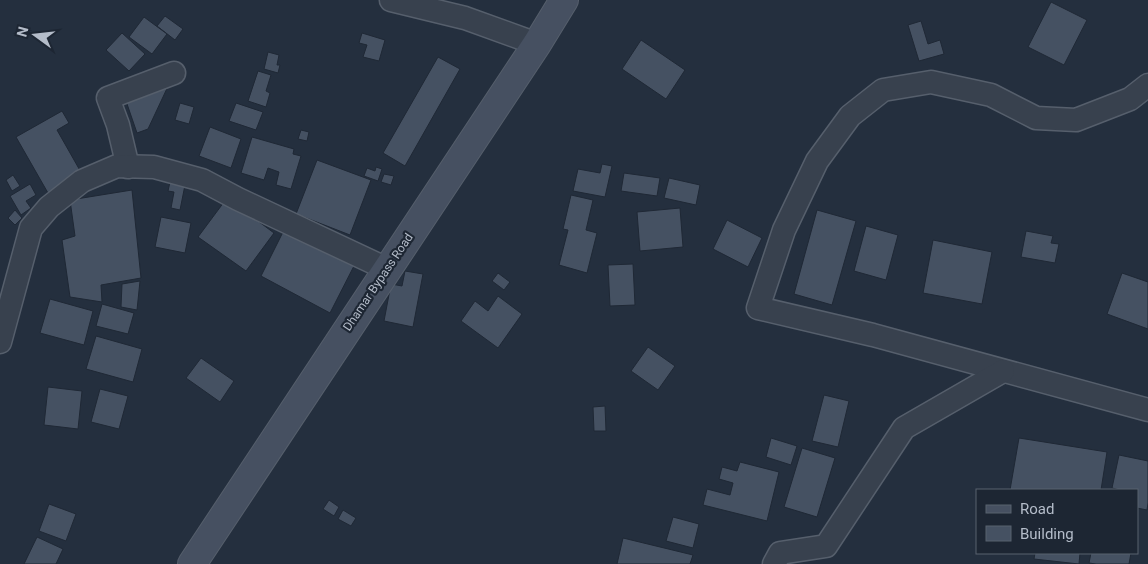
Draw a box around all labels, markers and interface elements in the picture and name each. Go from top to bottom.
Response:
north arrow [10,10,60,60]
text: N [13,25,31,38]
street label: Dhamar Bypass Road [340,231,416,333]
legend [976,489,1138,554]
text: Road [1020,500,1054,518]
text: Building [1020,525,1074,543]

